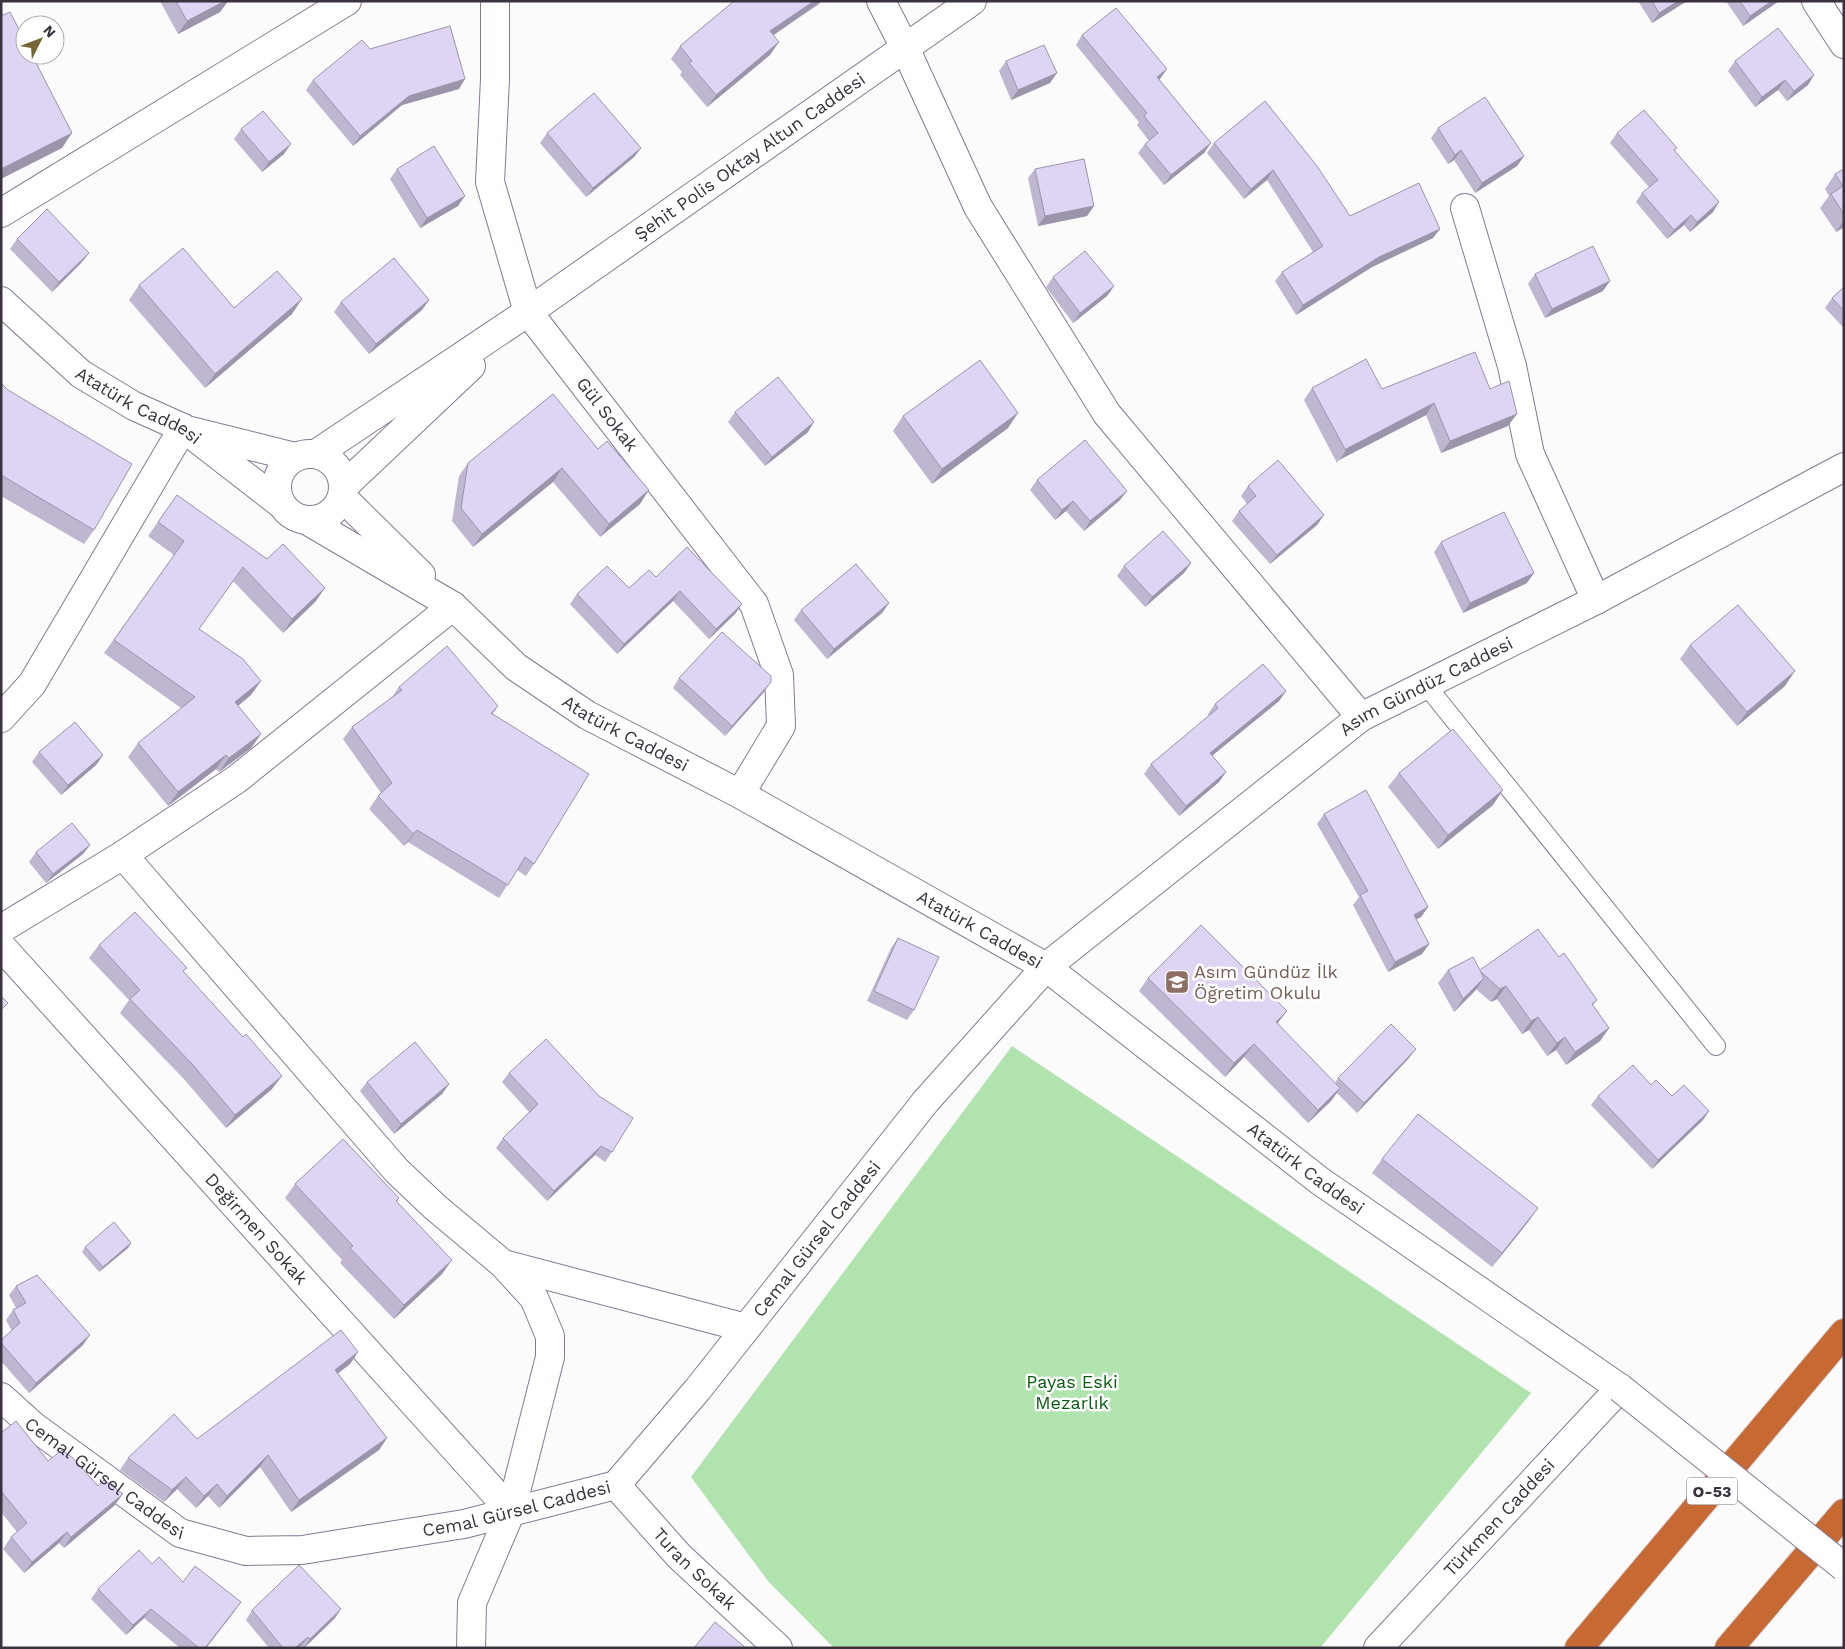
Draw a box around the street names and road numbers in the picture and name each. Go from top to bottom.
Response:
street label: Şehit Polis Oktay Altun Caddesi [630,68,869,244]
street label: Atatürk Caddesi [72,362,206,448]
street label: Gül Sokak [572,373,643,455]
street label: Asım Gündüz Caddesi [1335,632,1516,740]
street label: Atatürk Caddesi [558,690,692,776]
street label: Atatürk Caddesi [914,885,1046,973]
street label: Atatürk Caddesi [1244,1118,1369,1218]
street label: Cemal Gürsel Caddesi [748,1156,885,1321]
street label: Değirmen Sokak [201,1168,312,1289]
street label: Cemal Gürsel Caddesi [21,1413,186,1544]
street label: Türkmen Caddesi [1439,1454,1559,1581]
street label: Cemal Gürsel Caddesi [421,1476,613,1541]
road number: O-53 [1687,1478,1737,1504]
street label: Turan Sokak [649,1523,741,1614]

